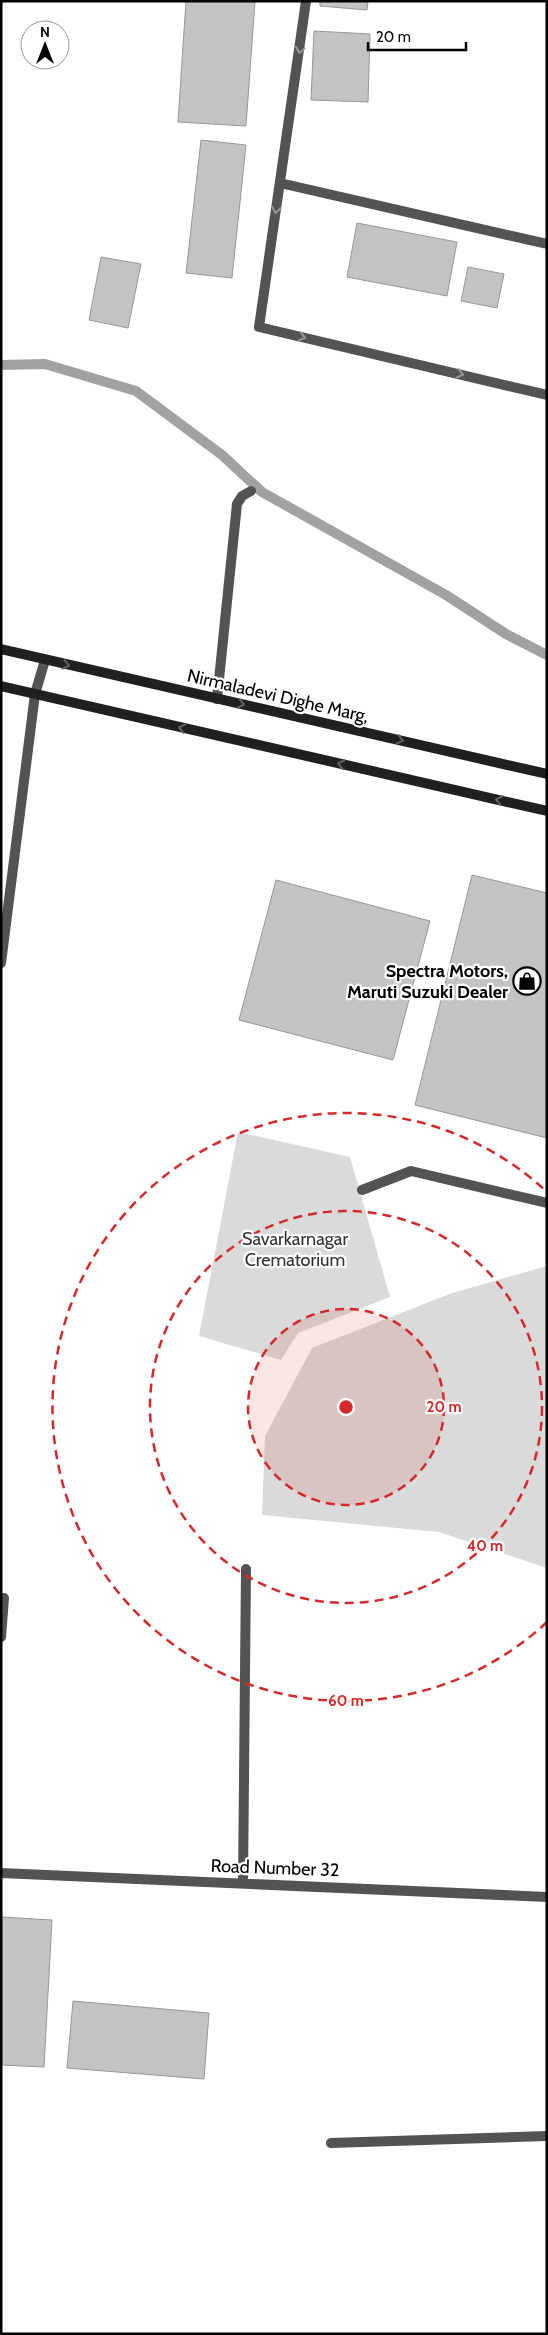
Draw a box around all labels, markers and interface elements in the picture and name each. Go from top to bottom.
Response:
north arrow [20,20,70,70]
scale bar [368,20,466,52]
text: N [40,23,50,41]
text: 20 m [376,28,411,46]
one-way arrow [296,45,306,54]
one-way arrow [272,206,282,215]
one-way arrow [298,331,306,342]
one-way arrow [456,368,465,379]
one-way arrow [61,659,70,669]
street label: Nirmaladevi Dighe Marg, [185,664,371,728]
one-way arrow [237,698,246,709]
one-way arrow [178,723,187,734]
one-way arrow [395,735,404,745]
one-way arrow [336,759,345,770]
one-way arrow [495,796,504,806]
place label: Spectra Motors, Maruti Suzuki Dealer [347,960,508,1003]
shop icon: Spectra Motors, Maruti Suzuki Dealer [512,966,542,996]
park label: Savarkarnagar Crematorium [242,1228,348,1271]
centre of rings [337,1398,355,1416]
text: 20 m [427,1398,461,1416]
text: 40 m [467,1537,503,1555]
text: 60 m [328,1692,364,1710]
street label: Road Number 32 [210,1855,340,1881]

